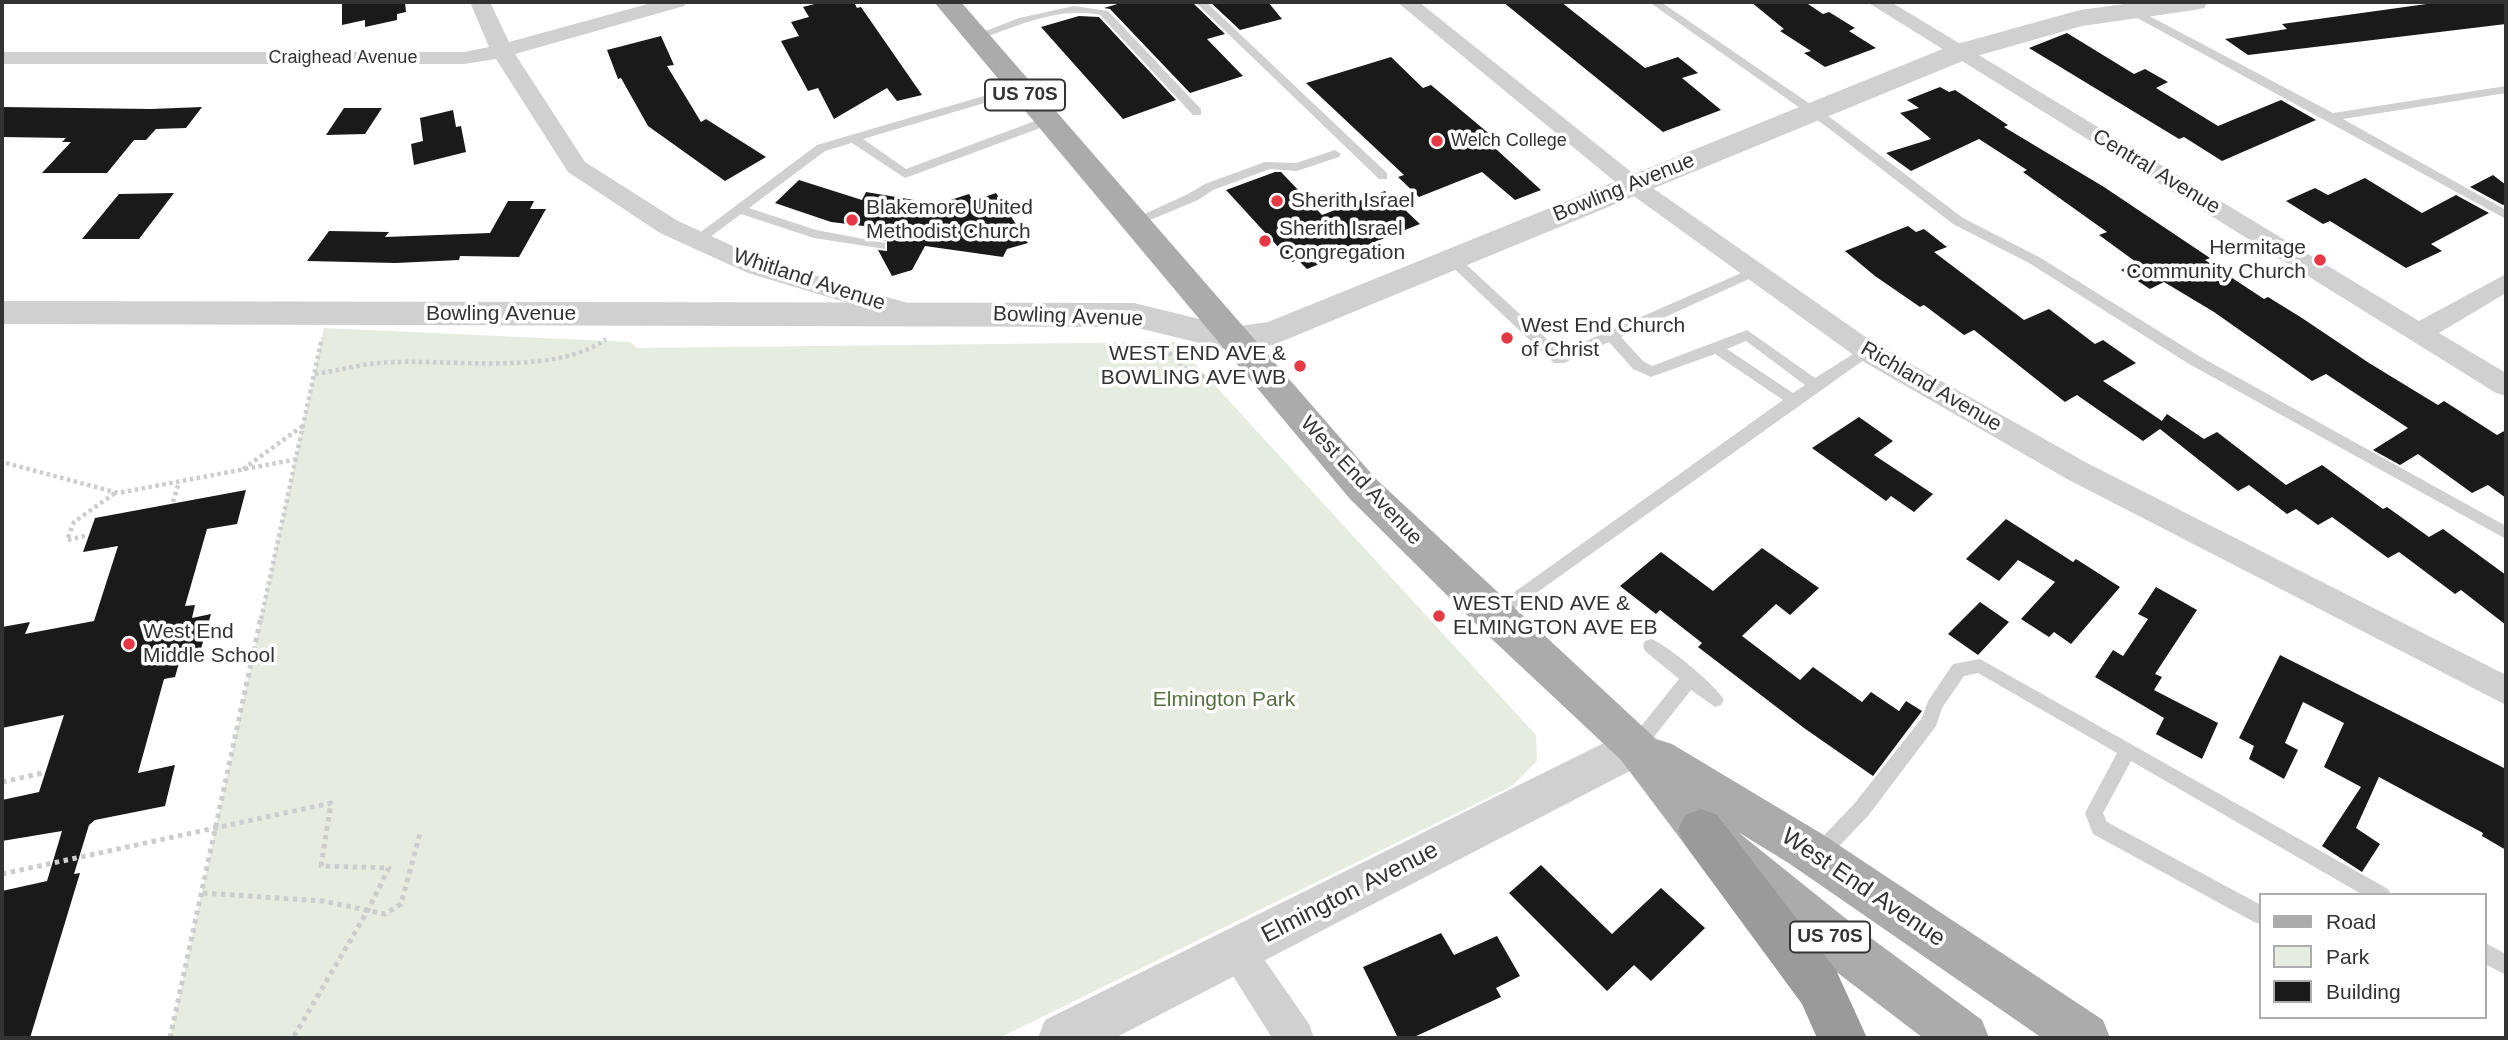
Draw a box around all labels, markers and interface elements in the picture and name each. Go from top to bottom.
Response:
street label: Craighead Avenue [269,47,417,69]
road number: US 70S [985,80,1065,110]
street label: Central Avenue [2088,124,2224,220]
place label: Welch College [1451,130,1567,152]
marker: Welch College [1429,133,1445,149]
street label: Bowling Avenue [1550,148,1698,228]
place label: Sherith Israel [1291,188,1415,214]
marker: Sherith Israel [1269,193,1285,209]
place label: Blakemore United Methodist Church [866,195,1033,245]
marker: Blakemore United Methodist Church [844,212,860,228]
place label: Sherith Israel Congregation [1279,216,1405,266]
marker: Sherith Israel Congregation [1257,233,1273,249]
place label: Hermitage Community Church [2126,235,2306,285]
street label: Whitland Avenue [730,244,888,316]
marker: Hermitage Community Church [2312,252,2328,268]
street label: Bowling Avenue [426,301,576,327]
street label: Bowling Avenue [992,302,1144,332]
place label: West End Church of Christ [1521,313,1685,363]
marker: West End Church of Christ [1499,330,1515,346]
street label: Richland Avenue [1856,336,2006,438]
place label: WEST END AVE & BOWLING AVE WB [1101,341,1286,391]
marker: WEST END AVE & BOWLING AVE WB [1292,358,1308,374]
street label: West End Avenue [1295,411,1427,551]
place label: WEST END AVE & ELMINGTON AVE EB [1453,591,1658,641]
marker: WEST END AVE & ELMINGTON AVE EB [1431,608,1447,624]
place label: West End Middle School [143,619,275,669]
marker: West End Middle School [121,636,137,652]
park label: Elmington Park [1153,687,1295,713]
street label: West End Avenue [1776,823,1950,953]
street label: Elmington Avenue [1257,836,1443,950]
legend [2260,893,2487,1019]
text: Road [2326,910,2376,933]
road number: US 70S [1790,922,1870,953]
text: Park [2326,945,2369,968]
text: Building [2326,980,2401,1003]

